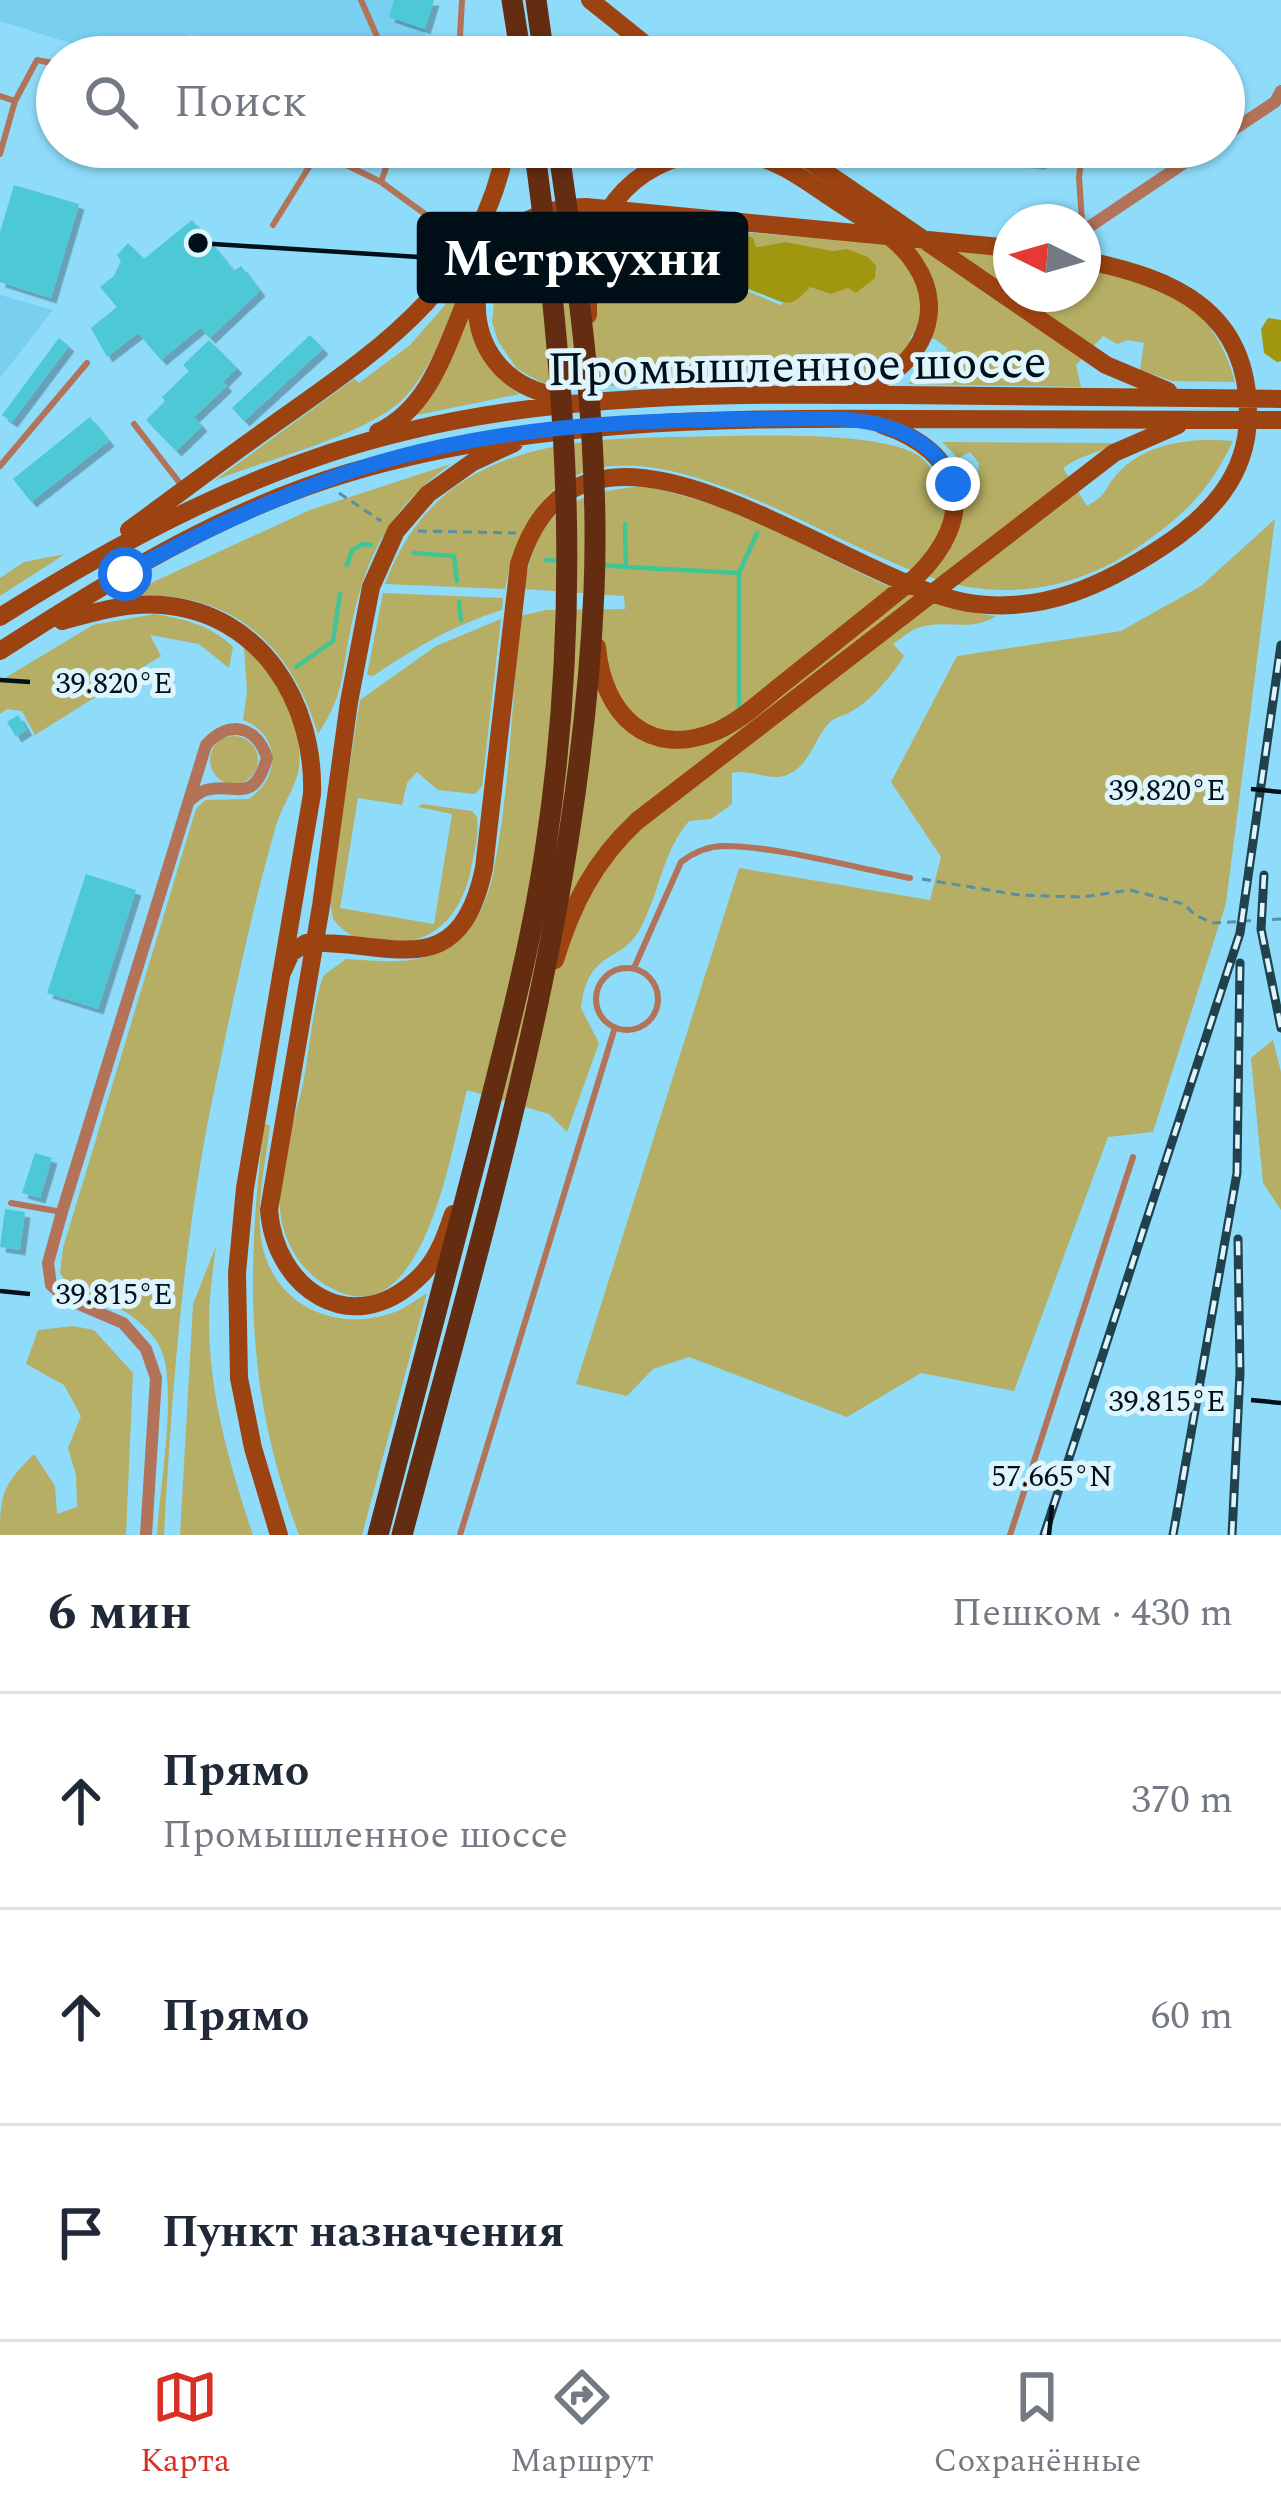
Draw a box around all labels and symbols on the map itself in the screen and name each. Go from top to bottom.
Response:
north arrow [993,204,1101,312]
callout: Метркухни [419,214,746,301]
text: Метркухни [442,221,722,299]
street label: Промышленное шоссе [547,326,1047,407]
route end [926,457,980,511]
route start [98,547,152,601]
text: 39.820°E [55,661,173,707]
text: 39.820°E [1108,768,1226,814]
text: 39.815°E [55,1272,173,1318]
text: 39.815°E [1108,1379,1226,1425]
text: 57.665°N [991,1454,1113,1500]

